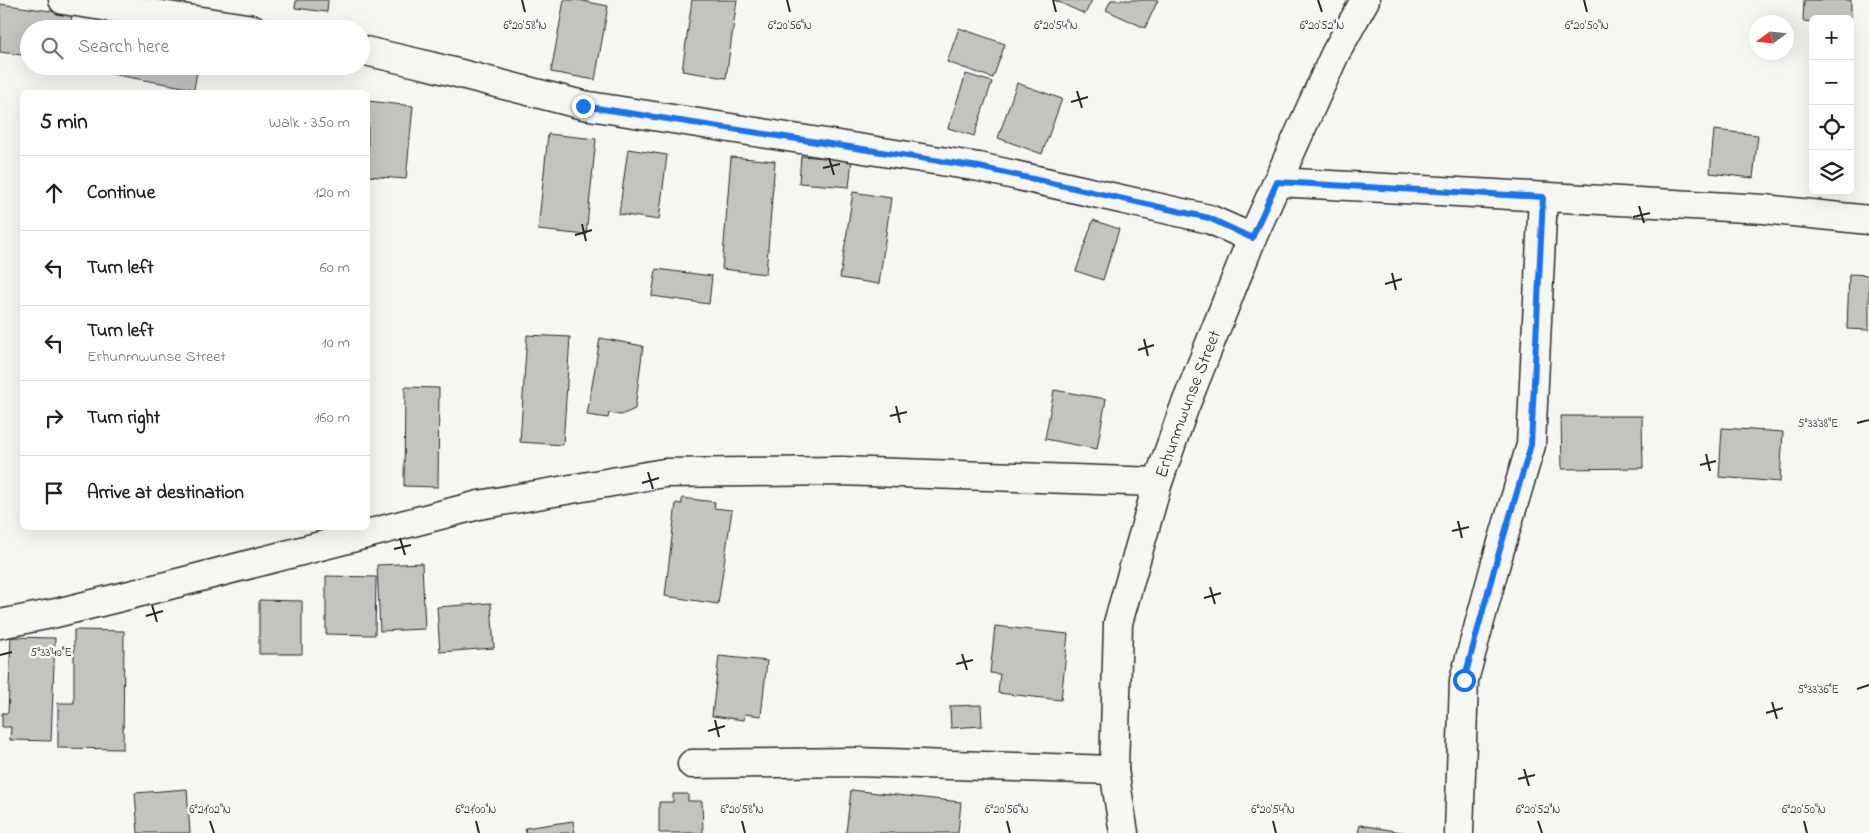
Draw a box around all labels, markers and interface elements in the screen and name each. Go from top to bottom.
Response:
north arrow [1749,15,1794,60]
map controls [1809,15,1854,195]
button: + [1809,15,1854,60]
text: 6°20'58"N [503,17,547,35]
text: 6°20'56"N [768,17,812,35]
text: 6°20'54"N [1034,17,1078,35]
text: 6°20'52"N [1300,17,1344,35]
text: 6°20'50"N [1565,17,1609,35]
search box [20,20,370,75]
icon: search [38,34,66,62]
text: Search here [78,34,169,61]
button: − [1809,60,1854,105]
route end [572,95,595,118]
button: locate [1809,105,1854,150]
text: 5 min [40,108,88,138]
text: Walk · 350 m [269,111,350,135]
button: layers [1809,150,1854,195]
icon: ahead [40,179,68,207]
text: Continue [87,180,155,207]
text: 120 m [314,181,350,205]
icon: left [40,254,68,282]
text: Turn left [87,255,154,282]
text: 60 m [320,256,350,280]
text: Turn left [87,318,154,345]
street label: Erhunmwunse Street [1149,327,1229,482]
icon: left [40,329,68,357]
text: 10 m [322,331,350,355]
text: Erhunmwunse Street [87,345,226,369]
icon: right [40,404,68,432]
text: Turn right [87,405,160,432]
text: 160 m [315,406,350,430]
text: 5°33'38"E [1798,415,1838,433]
icon: arrive [40,479,68,507]
text: Arrive at destination [87,480,244,507]
text: 5°33'40"E [30,644,72,662]
route start [1453,669,1476,692]
text: 5°33'36"E [1797,681,1839,699]
text: 6°21'02"N [189,801,231,819]
text: 6°21'00"N [456,801,496,819]
text: 6°20'58"N [720,801,764,819]
text: 6°20'56"N [985,801,1029,819]
text: 6°20'54"N [1251,801,1295,819]
text: 6°20'52"N [1516,801,1560,819]
text: 6°20'50"N [1782,801,1826,819]

